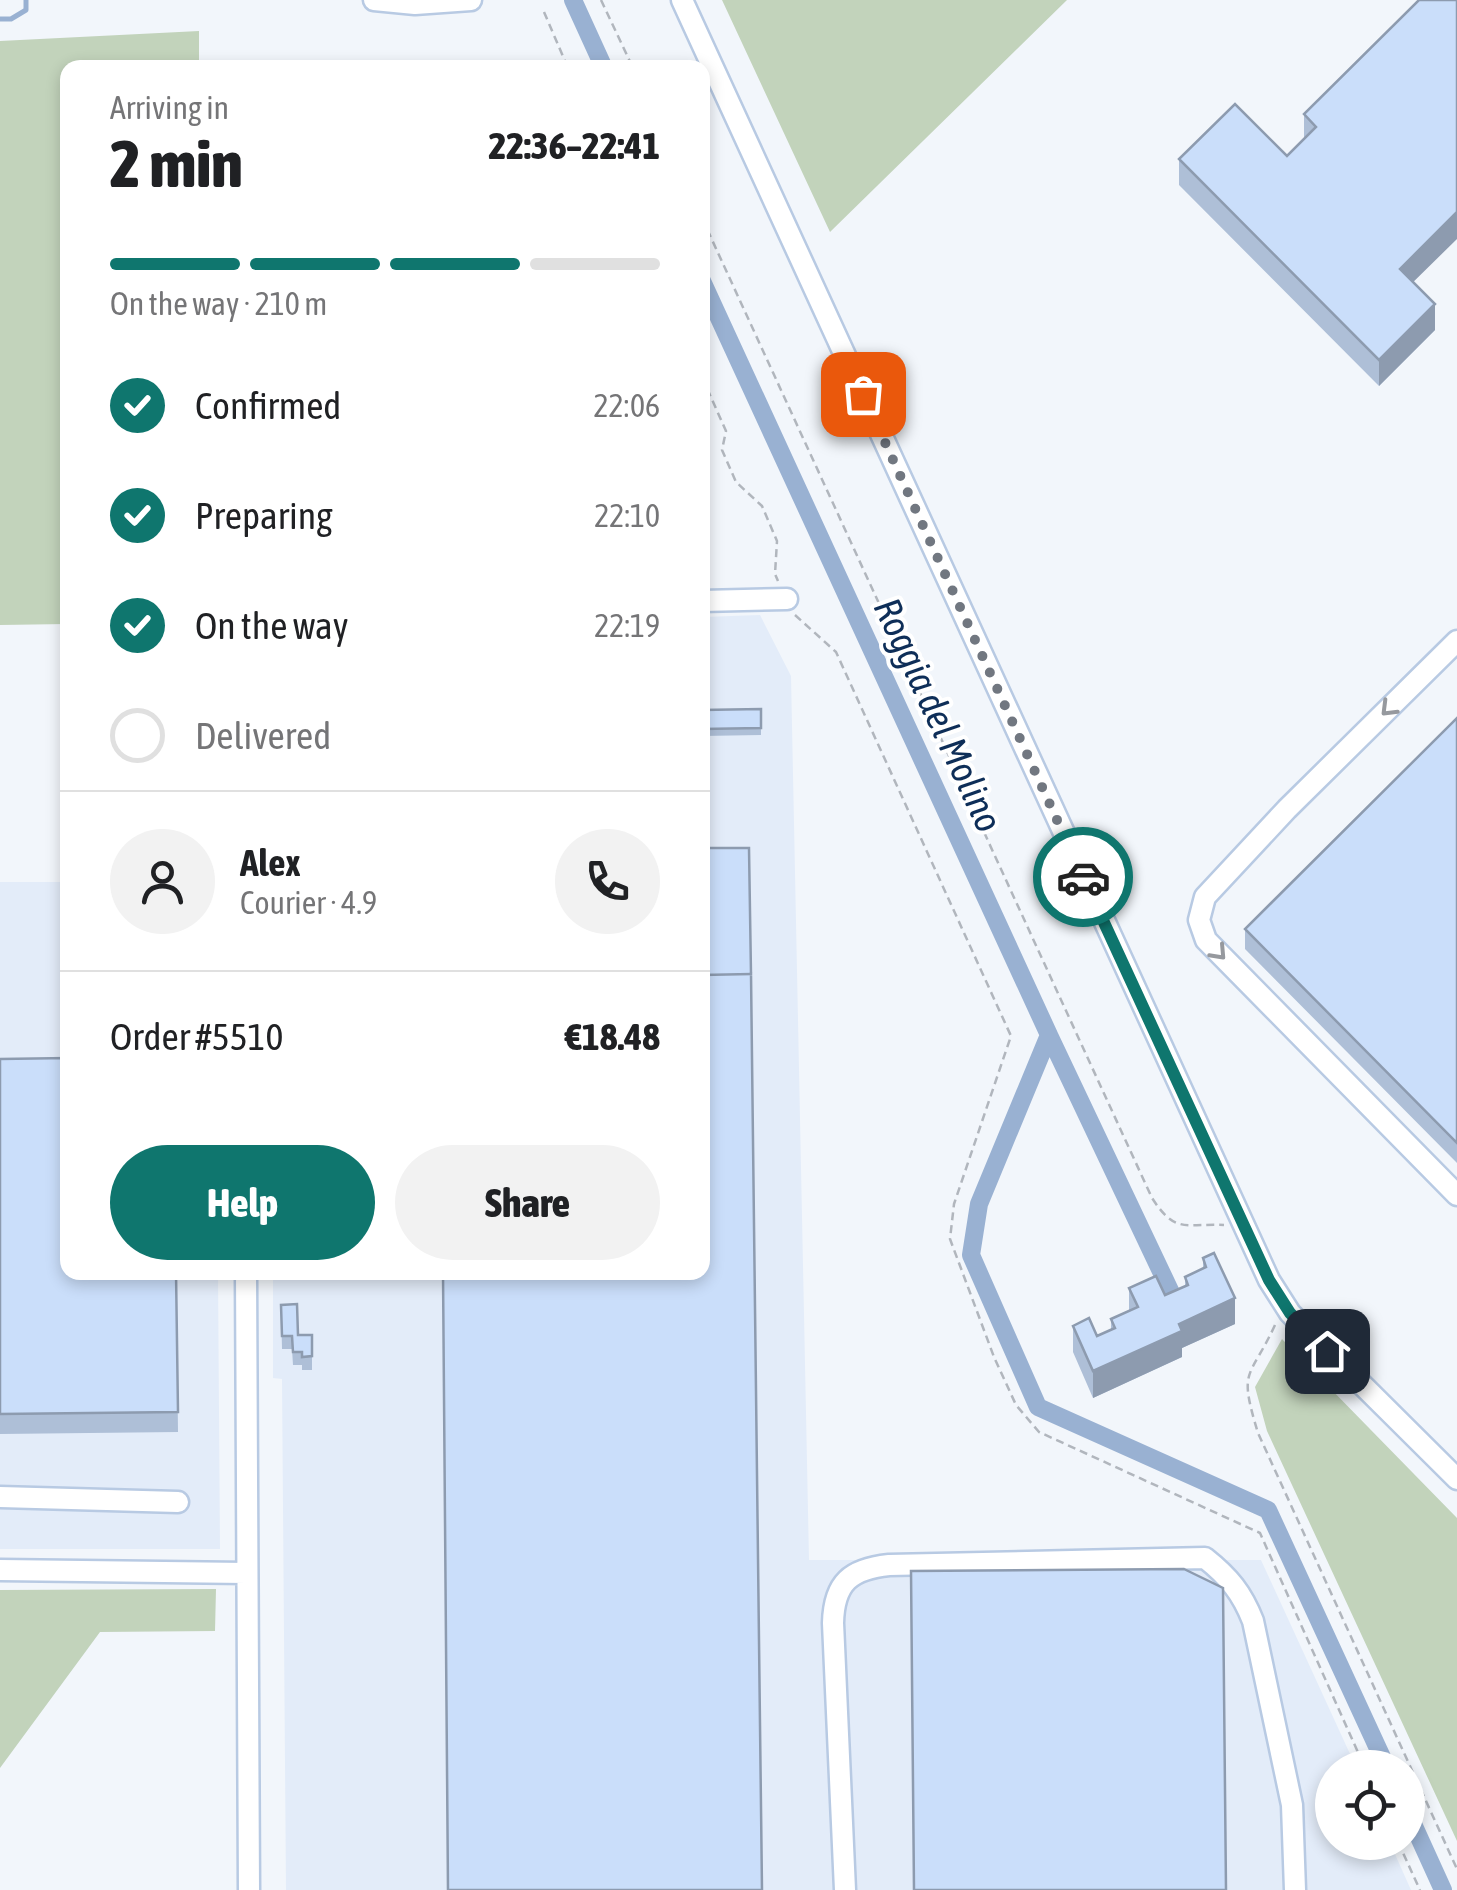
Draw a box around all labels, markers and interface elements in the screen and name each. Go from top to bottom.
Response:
text: Arriving in [110,89,229,126]
text: 22:36–22:41 [488,124,660,167]
text: 2 min [110,126,243,201]
text: On the way · 210 m [110,285,327,322]
pin [821,352,906,437]
icon: bag [836,367,891,422]
icon: check [110,378,165,433]
text: Confirmed [195,384,341,427]
text: 22:06 [594,387,660,424]
icon: check [110,488,165,543]
text: Preparing [195,494,333,537]
text: 22:10 [594,497,660,534]
water label: Roggia del Molino [866,591,1011,838]
icon: check [110,598,165,653]
text: On the way [195,604,348,647]
text: 22:19 [594,607,660,644]
one-way arrow [1381,698,1399,716]
text: Delivered [195,714,331,757]
courier [1033,827,1133,927]
button: person [110,829,215,934]
button: phone [555,829,660,934]
text: Alex [240,841,301,884]
icon: car [1056,850,1111,905]
text: Courier · 4.9 [240,884,377,921]
one-way arrow [1207,942,1225,960]
text: Order #5510 [110,1015,283,1058]
text: €18.48 [565,1015,660,1058]
button: Help [110,1145,375,1260]
button: Share [395,1145,660,1260]
pin [1285,1309,1370,1394]
icon: home [1300,1324,1355,1379]
map controls [1315,1750,1425,1860]
button: locate [1315,1750,1425,1860]

